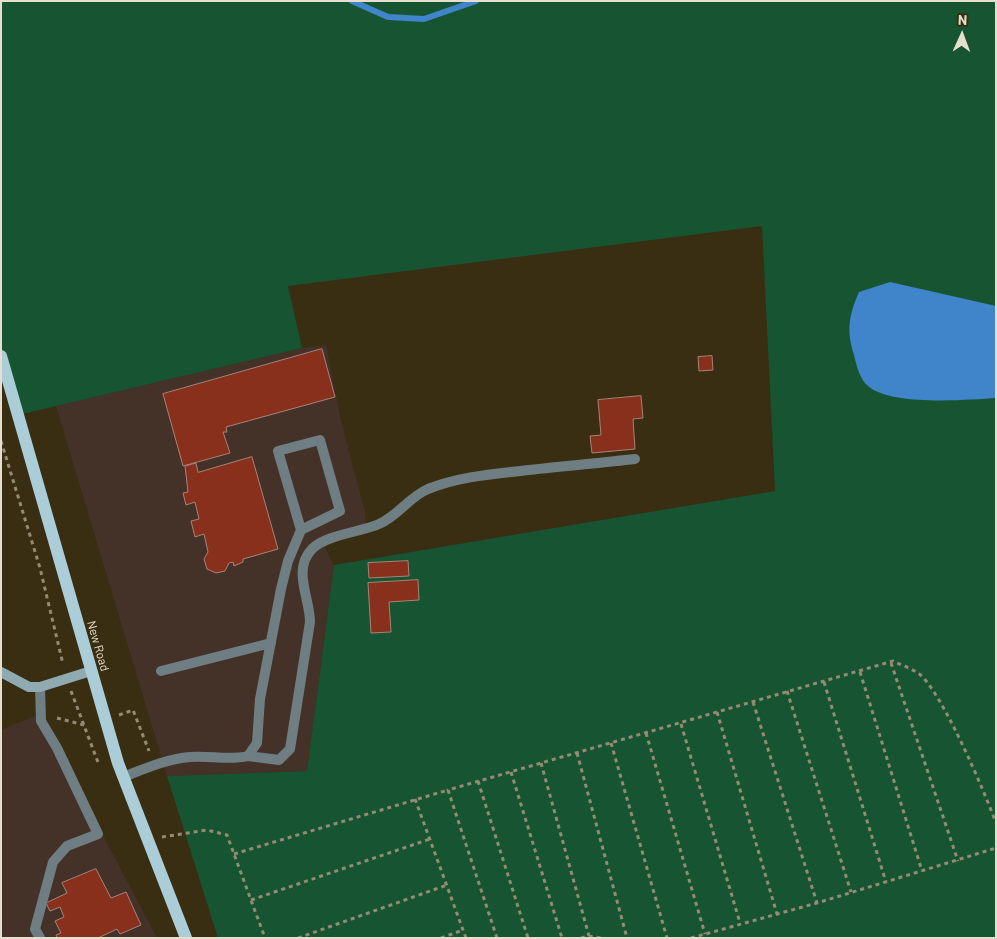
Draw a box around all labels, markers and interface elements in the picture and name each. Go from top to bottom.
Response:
north arrow [937,10,987,60]
text: N [958,11,967,28]
street label: New Road [84,619,112,673]

